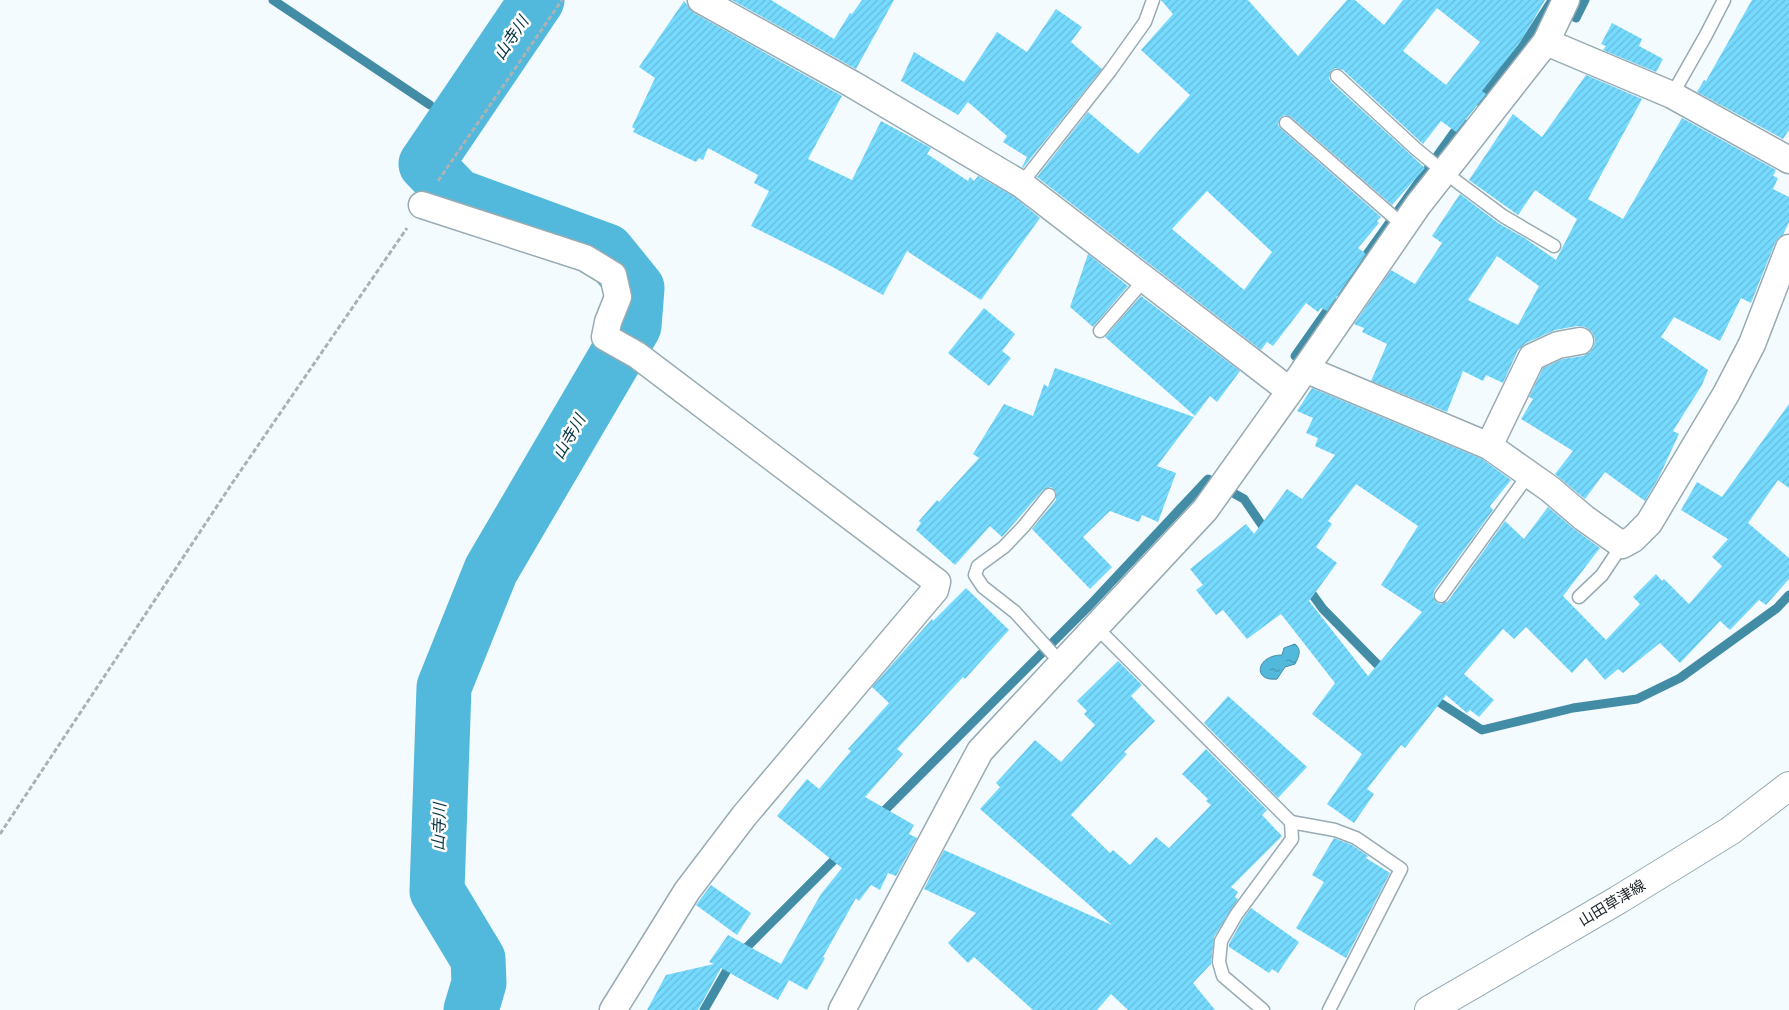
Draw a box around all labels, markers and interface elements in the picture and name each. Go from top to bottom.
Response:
water label: 山寺川 [489,11,534,64]
water label: 山寺川 [548,409,591,463]
water label: 山寺川 [428,801,450,851]
street label: 山田草津線 [1575,875,1649,931]

